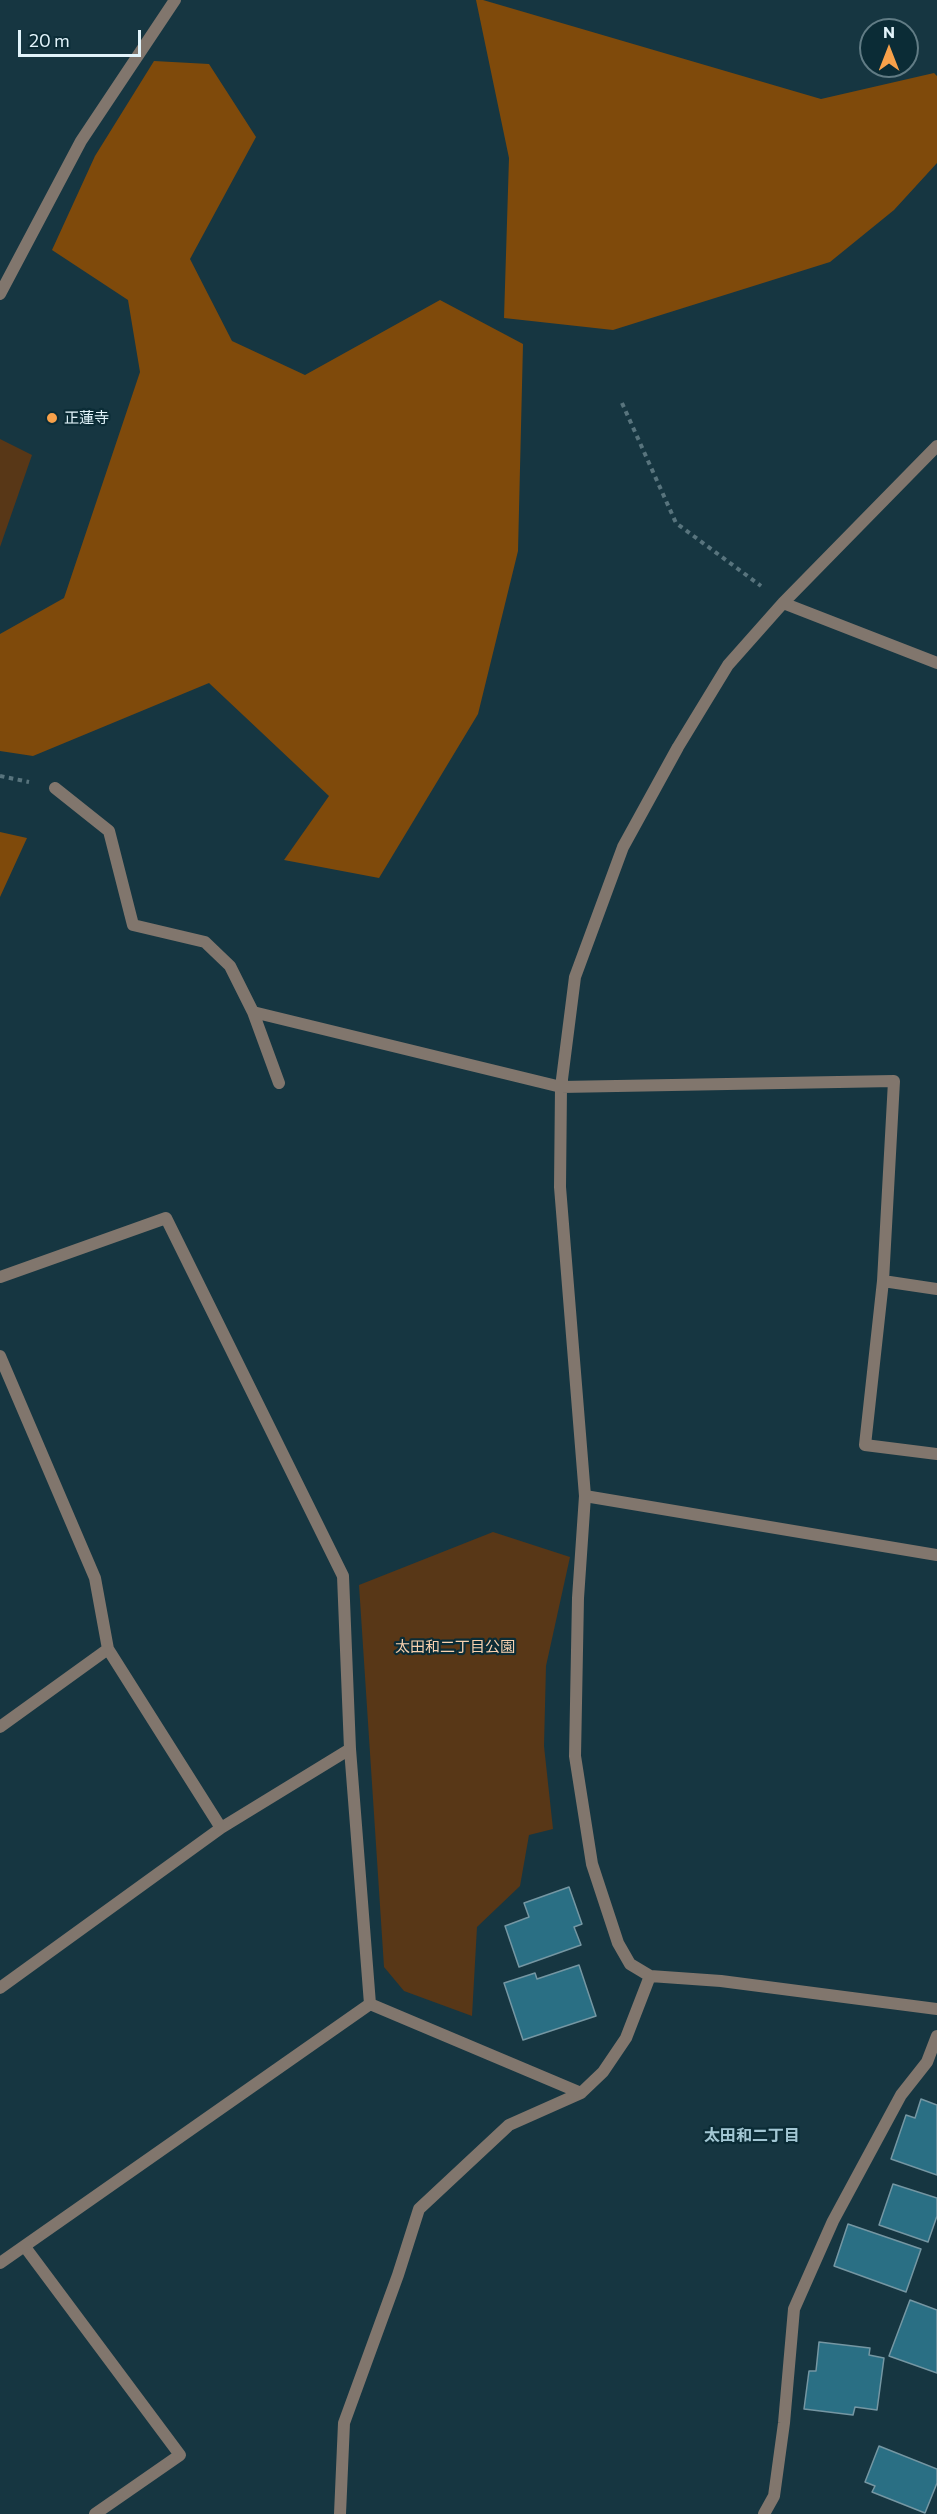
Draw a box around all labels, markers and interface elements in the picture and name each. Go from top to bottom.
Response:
scale bar [21,18,144,56]
north arrow [859,18,919,78]
text: N [883,22,895,41]
text: 20 m [29,29,70,51]
place label: 正蓮寺 [64,409,109,427]
marker: 正蓮寺 [45,411,59,425]
park label: 太田和二丁目公園 [395,1638,515,1656]
district label: 太田和二丁目 [704,2126,800,2146]

